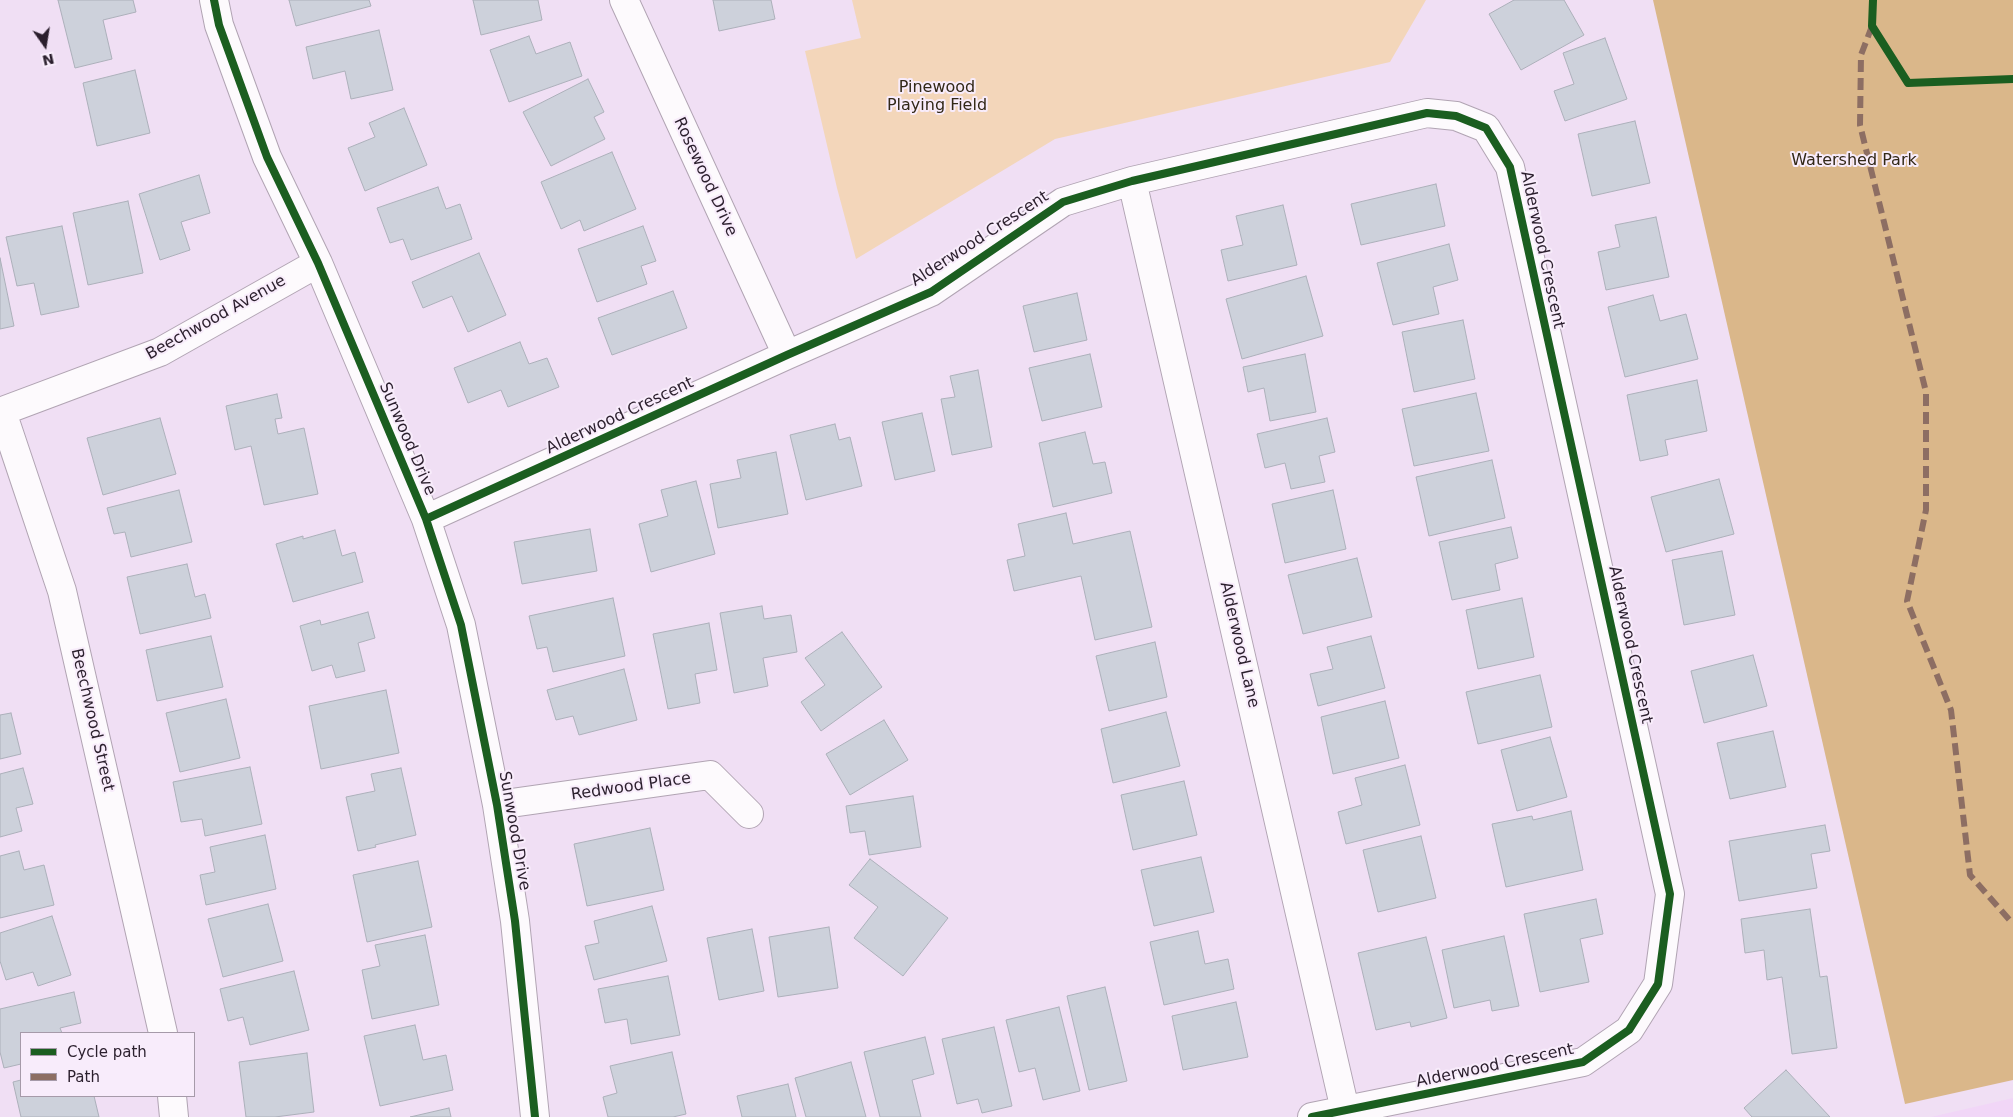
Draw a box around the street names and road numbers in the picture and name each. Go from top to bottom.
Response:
street label: Rosewood Drive [669,115,741,239]
street label: Alderwood Crescent [1516,170,1568,330]
street label: Alderwood Crescent [907,187,1053,291]
street label: Beechwood Avenue [143,272,289,364]
street label: Alderwood Crescent [543,373,697,459]
street label: Sunwood Drive [375,380,439,498]
street label: Alderwood Crescent [1604,565,1656,725]
street label: Alderwood Lane [1215,580,1263,710]
street label: Beechwood Street [66,647,118,793]
street label: Redwood Place [570,769,692,805]
street label: Sunwood Drive [494,770,534,892]
street label: Alderwood Crescent [1415,1040,1575,1092]

